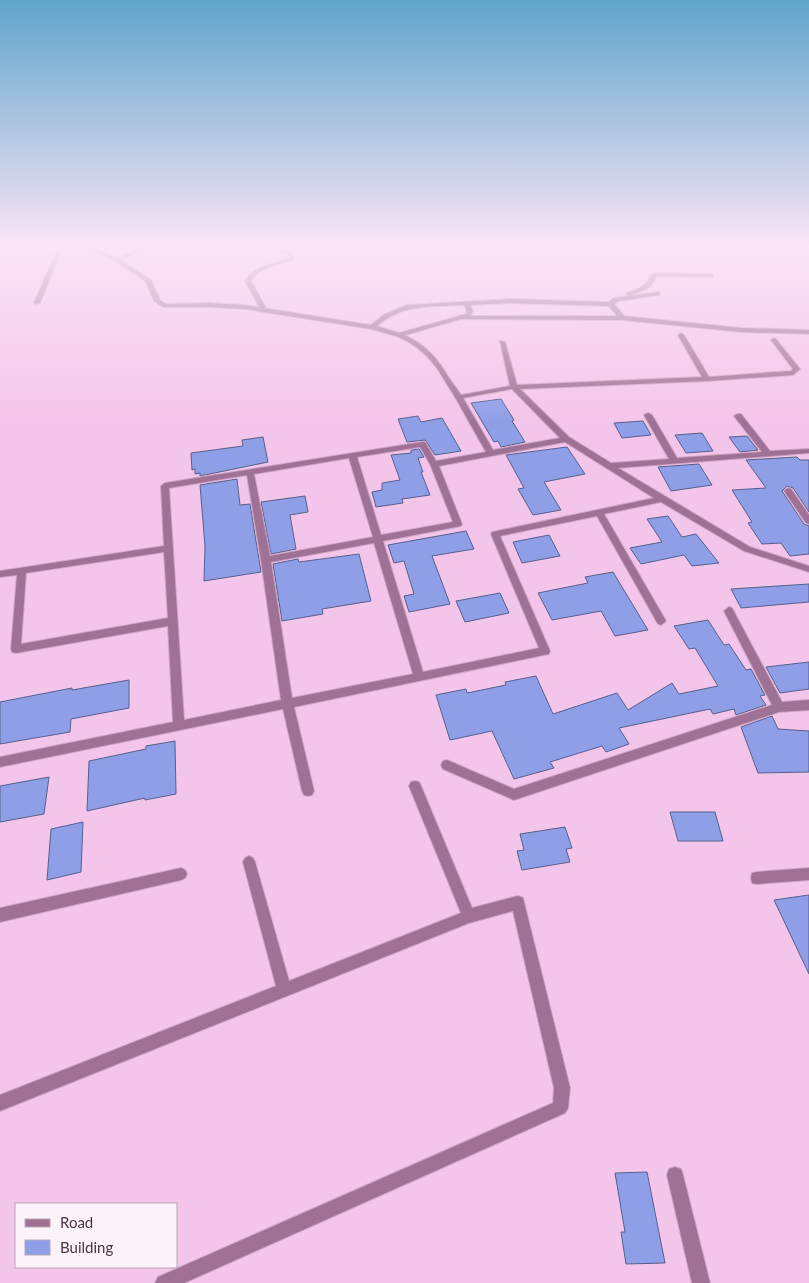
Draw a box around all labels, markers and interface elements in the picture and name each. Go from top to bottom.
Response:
legend [15,1203,178,1268]
text: Road [60,1213,93,1231]
text: Building [60,1238,113,1256]

